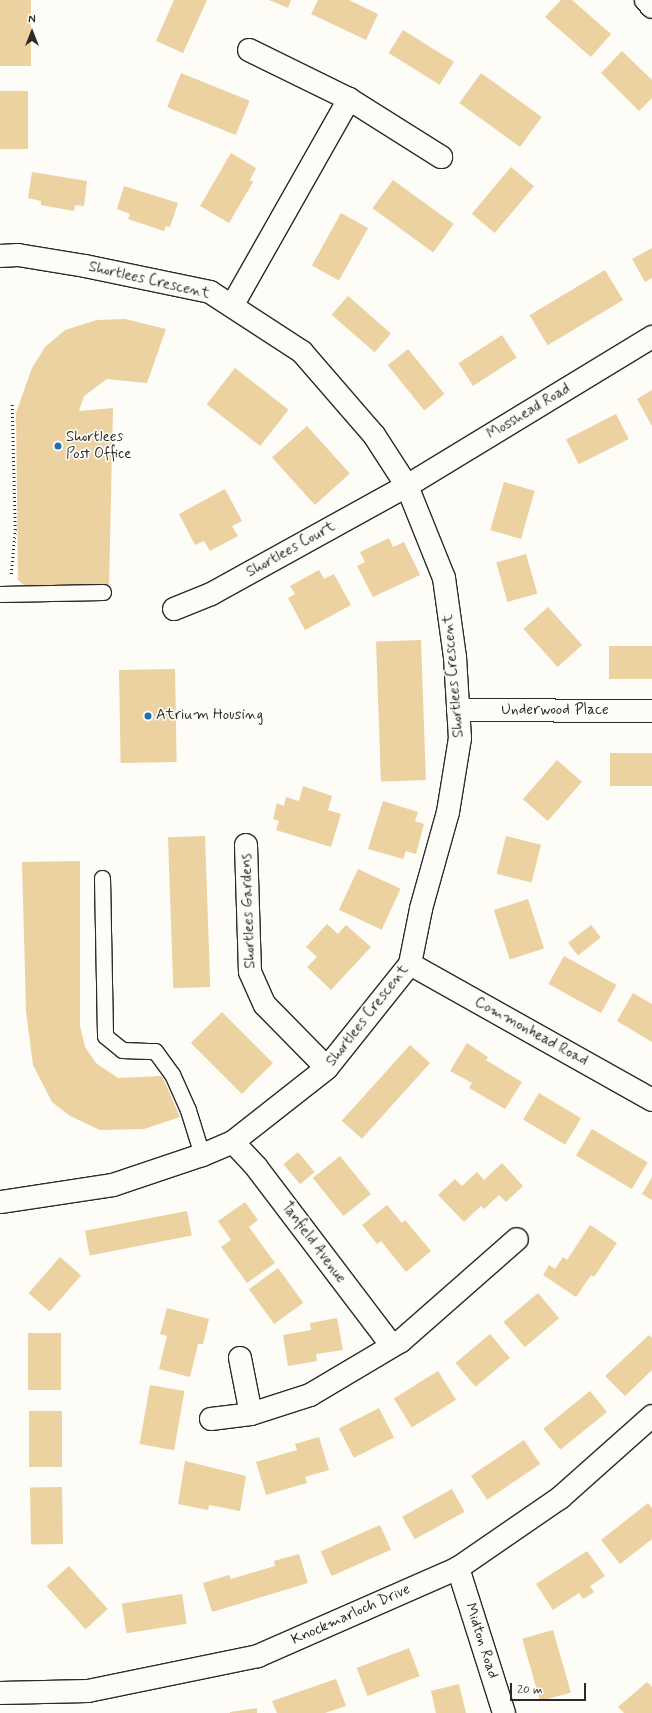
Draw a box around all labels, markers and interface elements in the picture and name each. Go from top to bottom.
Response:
north arrow [12,12,52,52]
text: N [28,13,36,27]
street label: Shortlees Crescent [89,259,209,303]
street label: Mosshead Road [484,380,574,444]
place label: Shortlees Post Office [66,428,131,463]
marker: Shortlees Post Office [53,441,63,451]
street label: Shortlees Court [244,519,338,581]
street label: Shortlees Crescent [440,616,468,736]
street label: Underwood Place [502,702,608,720]
place label: Atrium Housing [156,707,263,725]
marker: Atrium Housing [143,711,153,721]
street label: Shortlees Gardens [238,854,260,968]
street label: Shortlees Crescent [324,964,412,1068]
street label: Commonhead Road [472,994,590,1070]
street label: Tanfield Avenue [276,1198,350,1288]
street label: Knockmarloch Drive [289,1581,413,1649]
street label: Midton Road [460,1601,502,1681]
scale bar [512,1675,588,1701]
text: 20 m [517,1682,543,1698]

